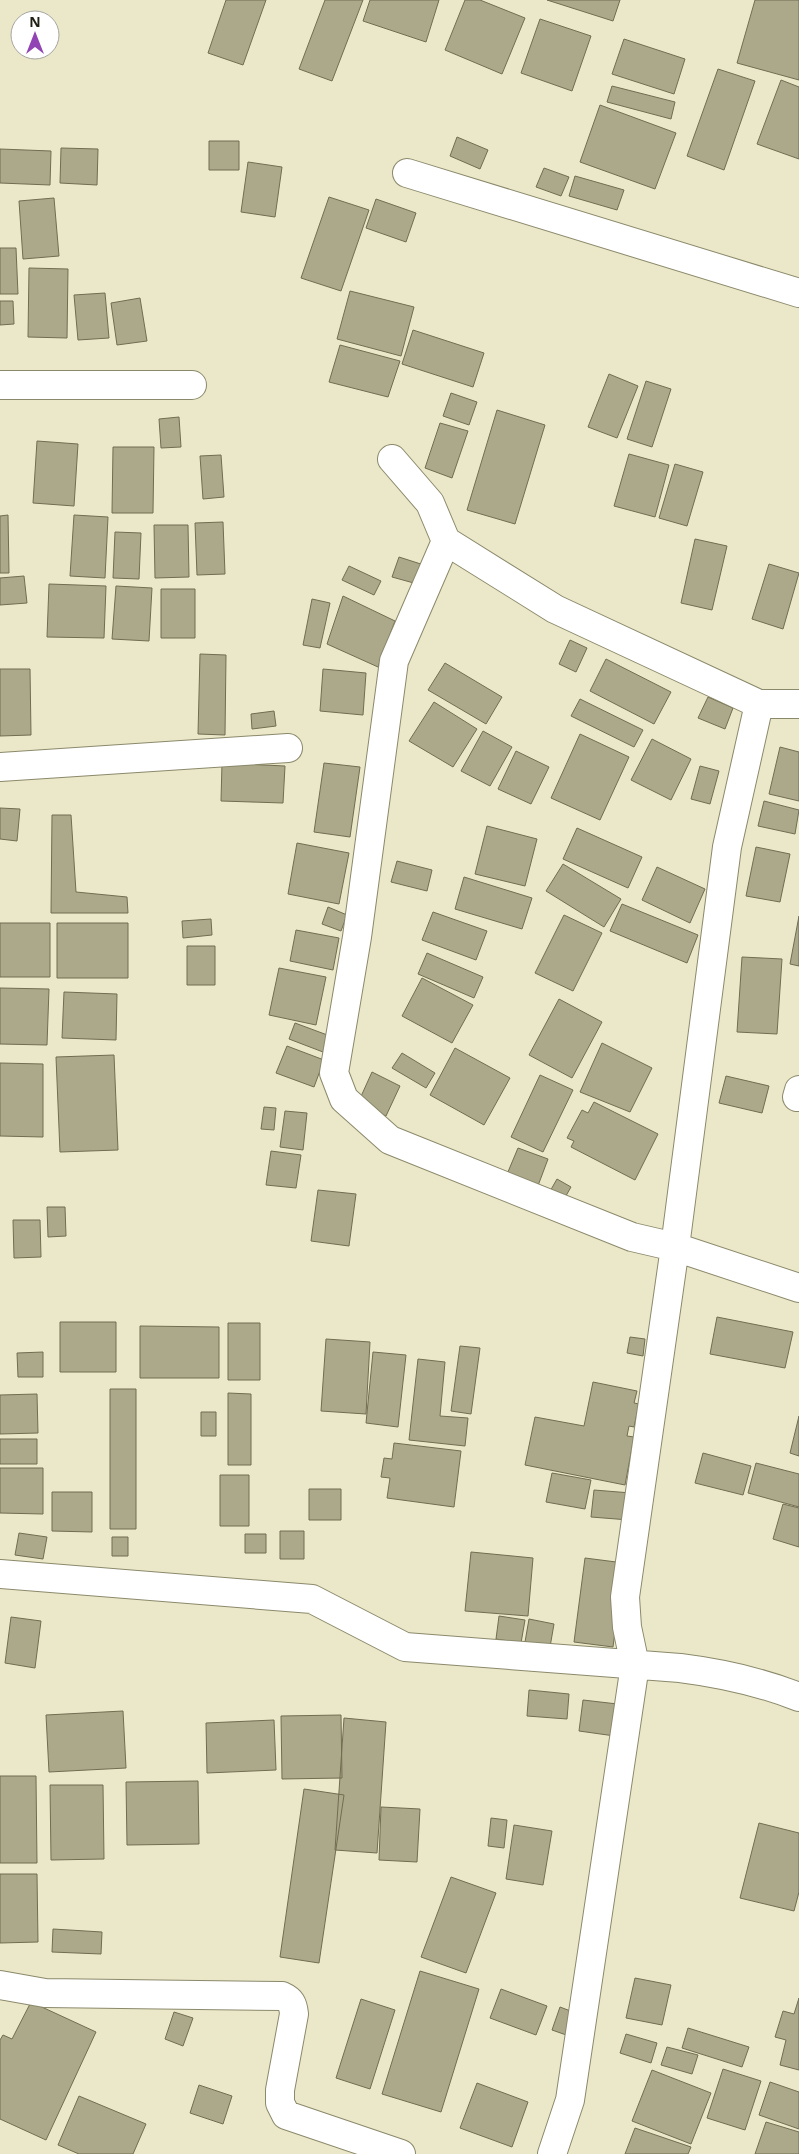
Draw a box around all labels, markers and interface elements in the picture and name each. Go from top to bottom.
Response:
north arrow [10,10,60,60]
text: N [29,12,41,31]

